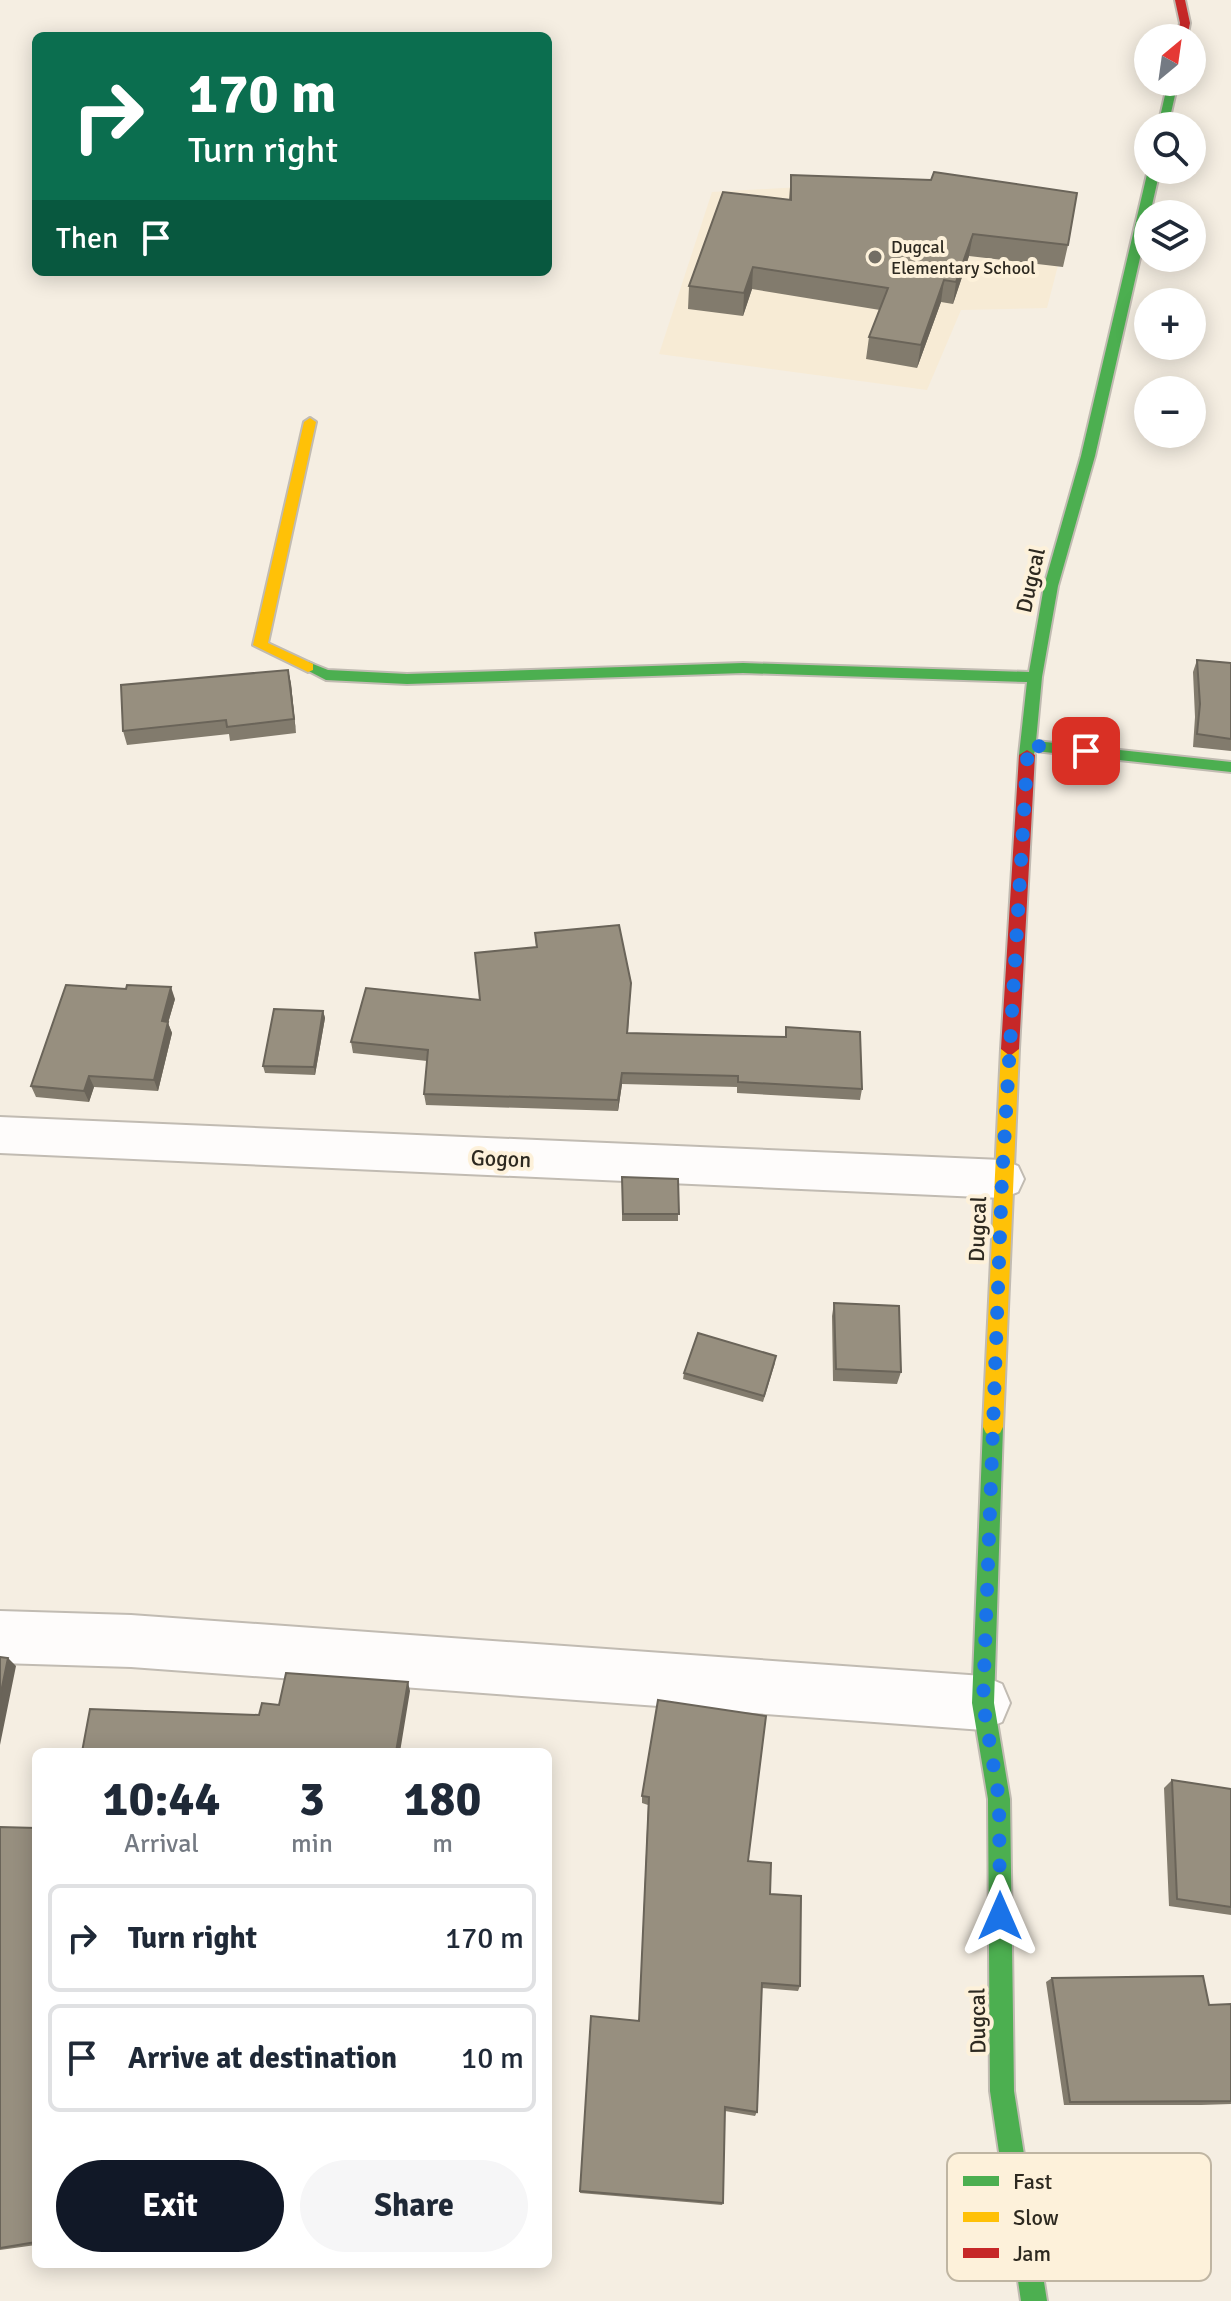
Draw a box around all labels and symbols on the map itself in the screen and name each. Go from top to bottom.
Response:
north arrow [1134,24,1206,96]
place label: Dugcal Elementary School [891,236,1036,279]
marker: Dugcal Elementary School [866,248,884,266]
street label: Dugcal [1010,545,1051,615]
pin [1052,717,1120,785]
street label: Gogon [470,1144,532,1173]
street label: Dugcal [963,1196,992,1262]
position arrow [958,1874,1042,1958]
street label: Dugcal [963,1988,992,2054]
legend [947,2153,1211,2281]
text: Fast [1013,2168,1053,2195]
text: Slow [1013,2204,1059,2231]
text: Jam [1013,2240,1051,2267]

